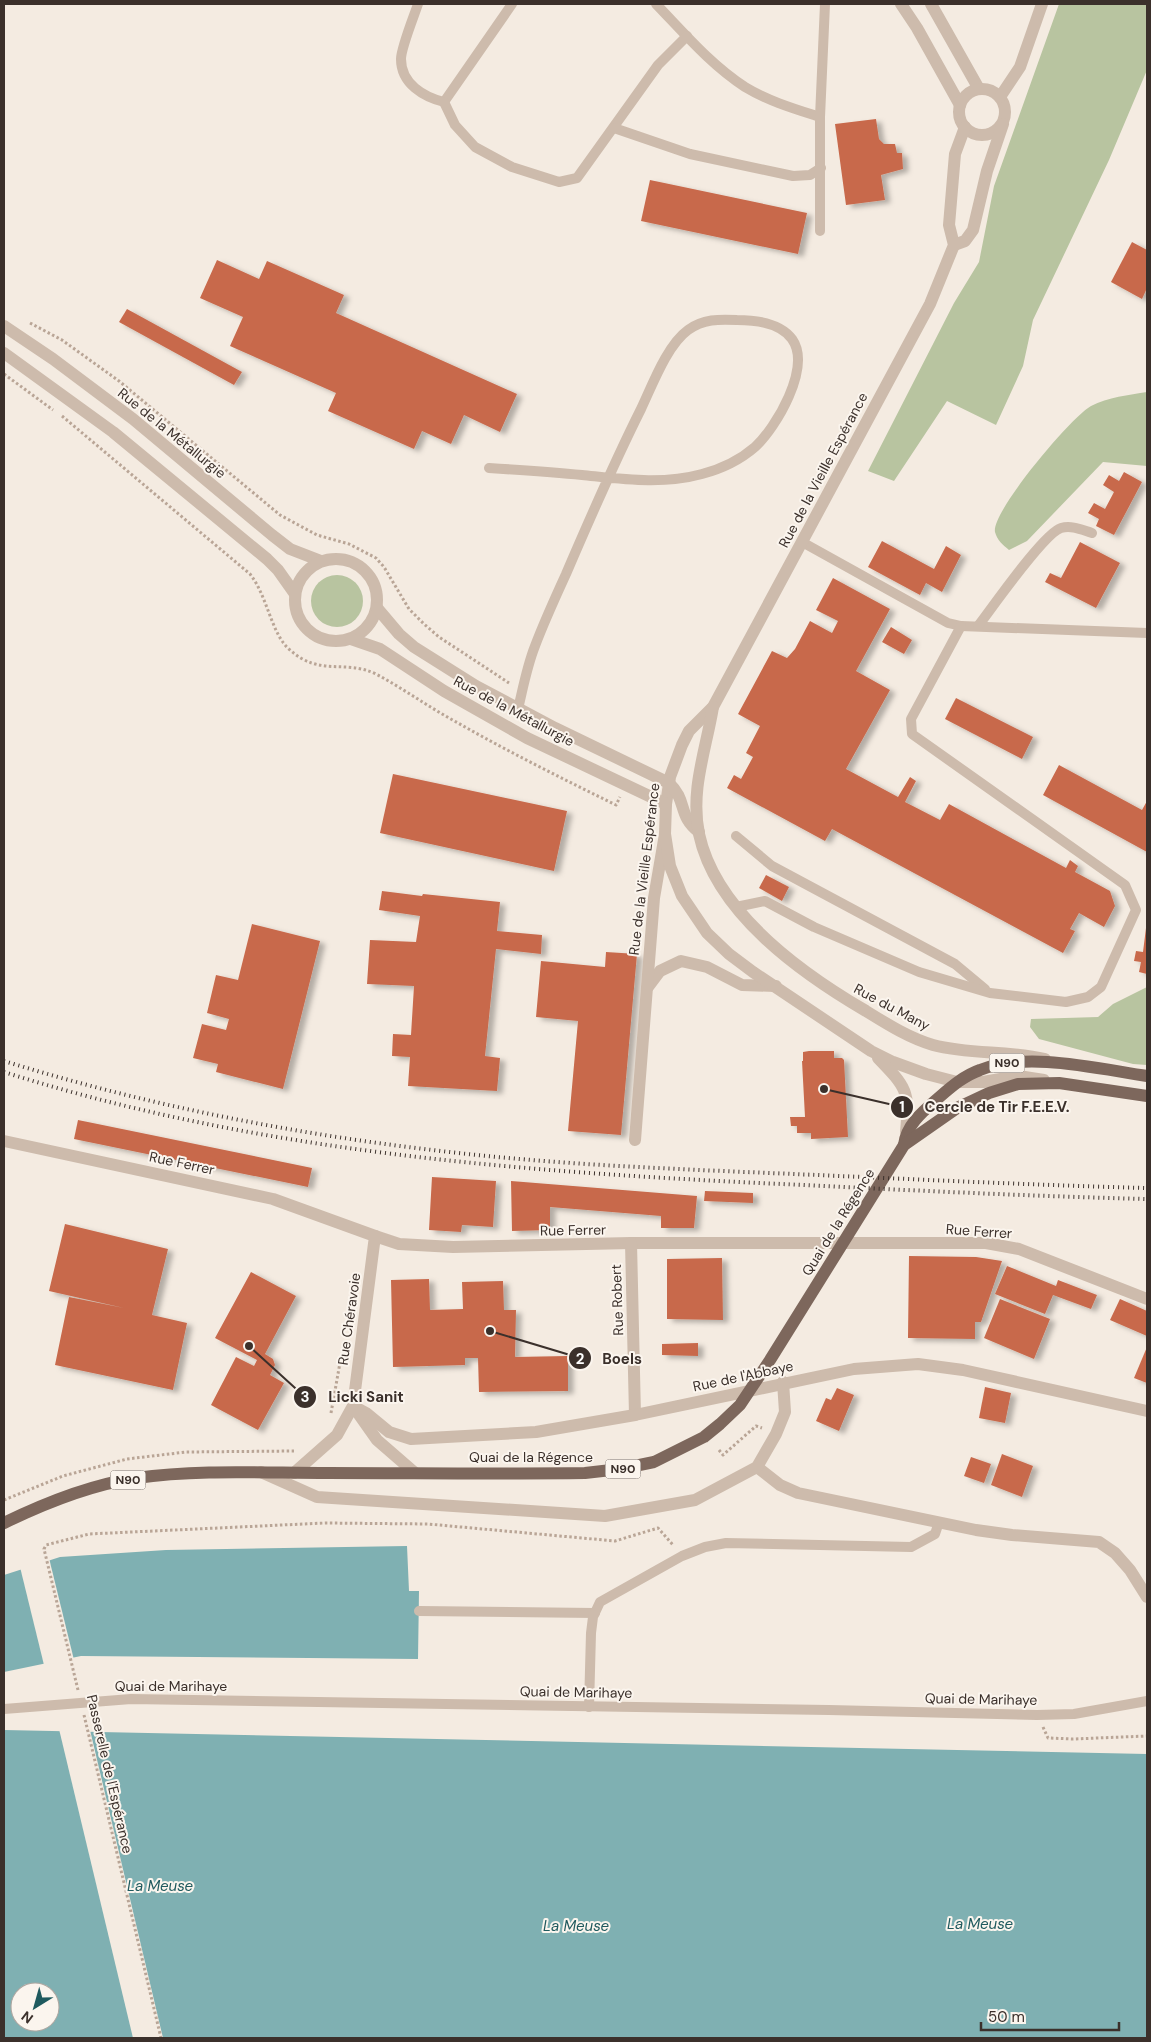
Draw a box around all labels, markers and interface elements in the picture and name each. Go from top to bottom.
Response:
street label: Rue de la Métallurgie [114,384,230,482]
street label: Rue de la Vieille Espérance [774,389,872,551]
street label: Rue de la Métallurgie [451,672,577,750]
street label: Rue de la Vieille Espérance [625,782,664,956]
street label: Rue du Many [851,979,933,1035]
road number: N90 [990,1054,1024,1072]
callout: Cercle de Tir F.E.E.V. [890,1092,1080,1122]
text: 1 [899,1097,905,1117]
text: Cercle de Tir F.E.E.V. [924,1097,1070,1117]
street label: Rue Ferrer [148,1147,216,1179]
street label: Quai de la Régence [798,1165,878,1279]
street label: Rue Ferrer [540,1220,606,1240]
street label: Rue Ferrer [945,1220,1013,1242]
street label: Rue Robert [607,1264,627,1336]
street label: Rue Chéravoie [334,1272,364,1366]
callout: Boels [567,1343,652,1373]
text: 2 [576,1349,585,1369]
text: Boels [602,1349,642,1369]
street label: Rue de l'Abbaye [691,1357,795,1395]
callout: Licki Sanit [293,1382,414,1412]
text: 3 [300,1387,310,1407]
text: Licki Sanit [328,1387,404,1407]
street label: Quai de la Régence [469,1448,593,1466]
road number: N90 [606,1460,640,1478]
road number: N90 [110,1470,146,1490]
street label: Quai de Marihaye [115,1677,227,1695]
street label: Quai de Marihaye [520,1682,632,1702]
street label: Quai de Marihaye [925,1689,1037,1709]
street label: Passerelle de l'Espérance [83,1693,137,1855]
water label: La Meuse [127,1876,193,1896]
water label: La Meuse [947,1914,1013,1934]
water label: La Meuse [543,1916,609,1936]
north arrow [10,1982,60,2032]
scale bar [981,2000,1118,2032]
text: N [18,2007,37,2028]
text: 50 m [988,2007,1025,2027]

